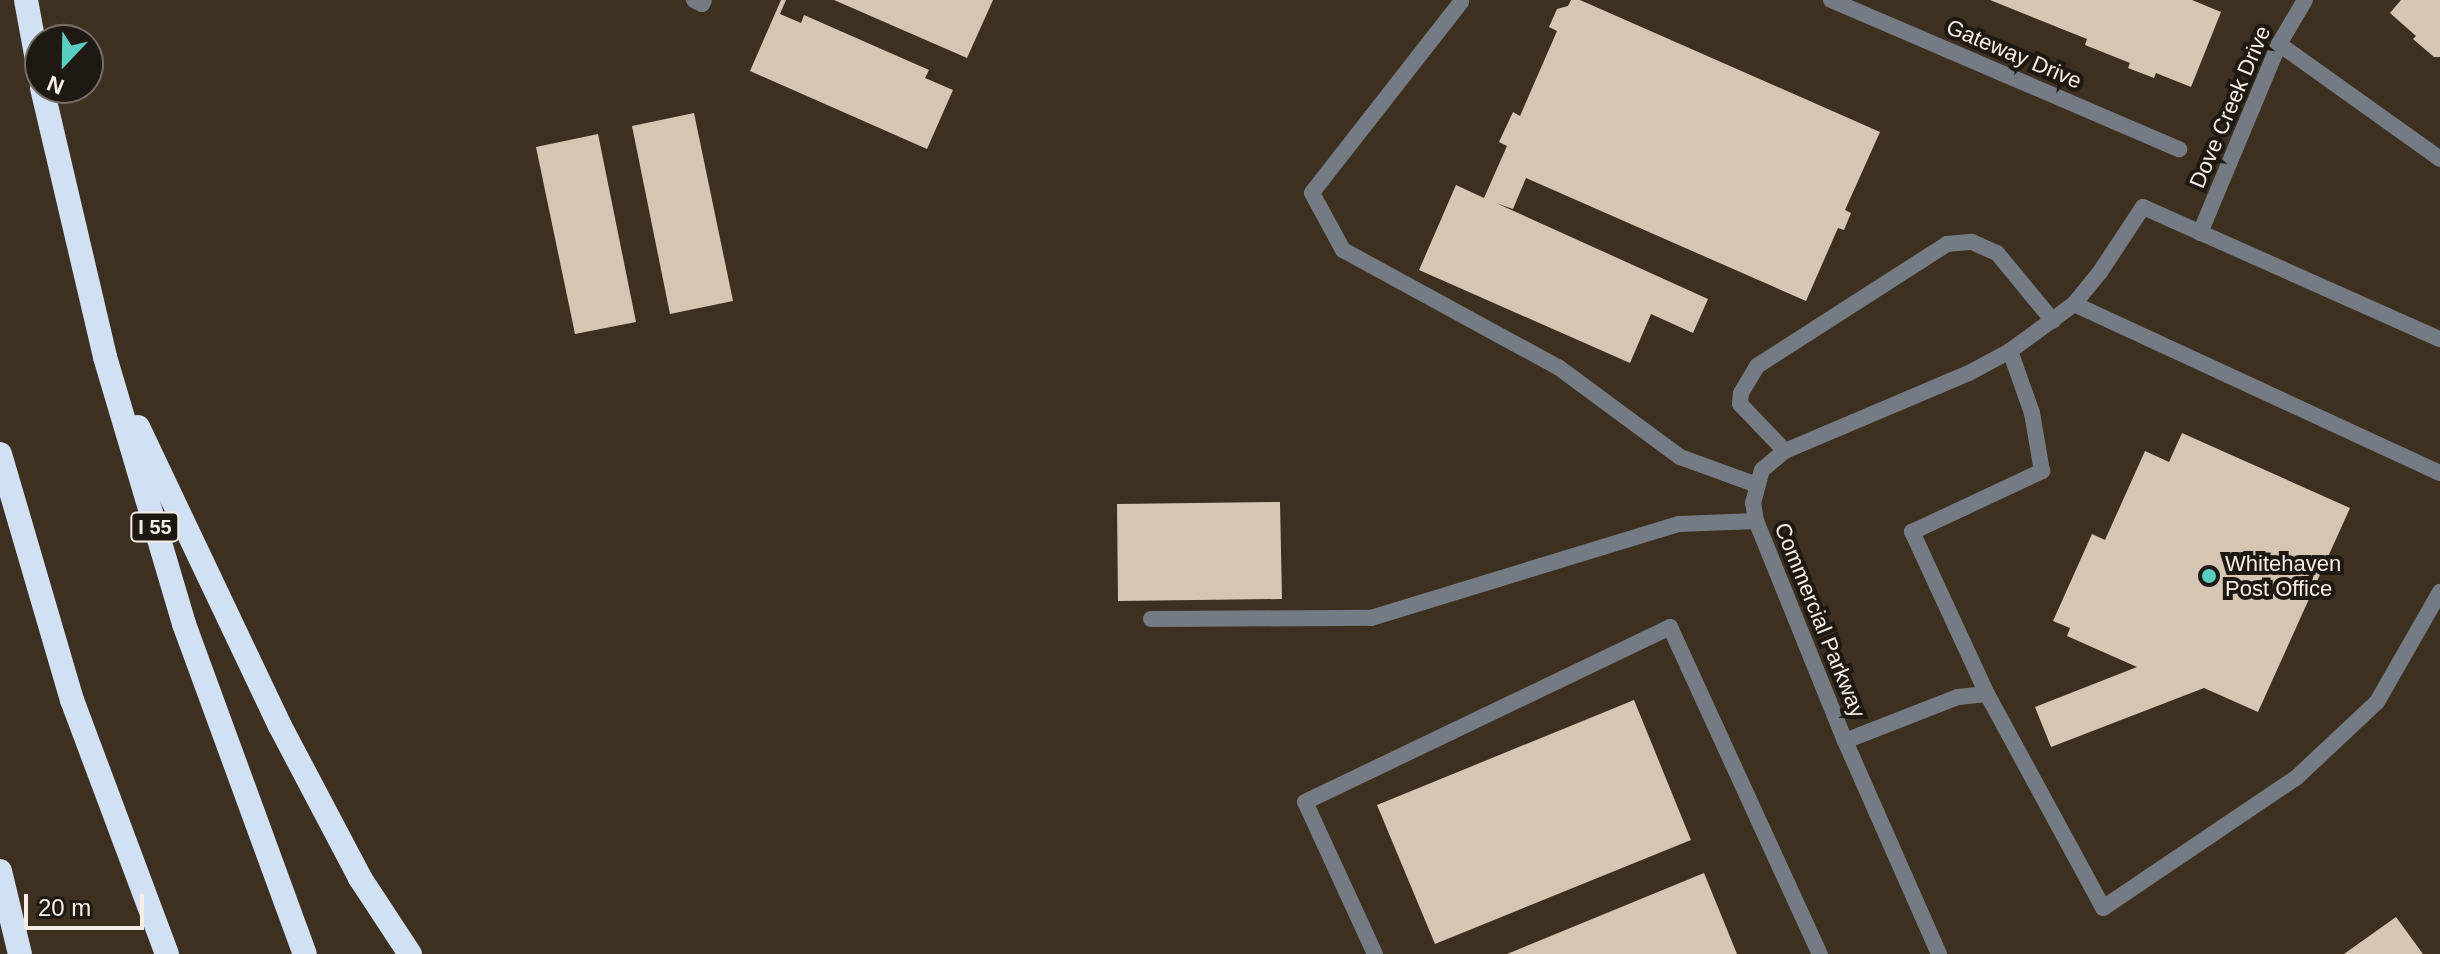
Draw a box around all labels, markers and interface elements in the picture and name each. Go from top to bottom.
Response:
street label: Gateway Drive [1942,14,2086,94]
street label: Dove Creek Drive [2184,22,2276,192]
north arrow [24,24,104,104]
text: N [44,70,68,99]
road number: I 55 [129,511,181,543]
street label: Commercial Parkway [1769,519,1871,721]
place label: Whitehaven Post Office [2225,550,2341,602]
marker: Whitehaven Post Office [2200,567,2218,585]
scale bar [28,878,148,928]
text: 20 m [38,894,91,921]

